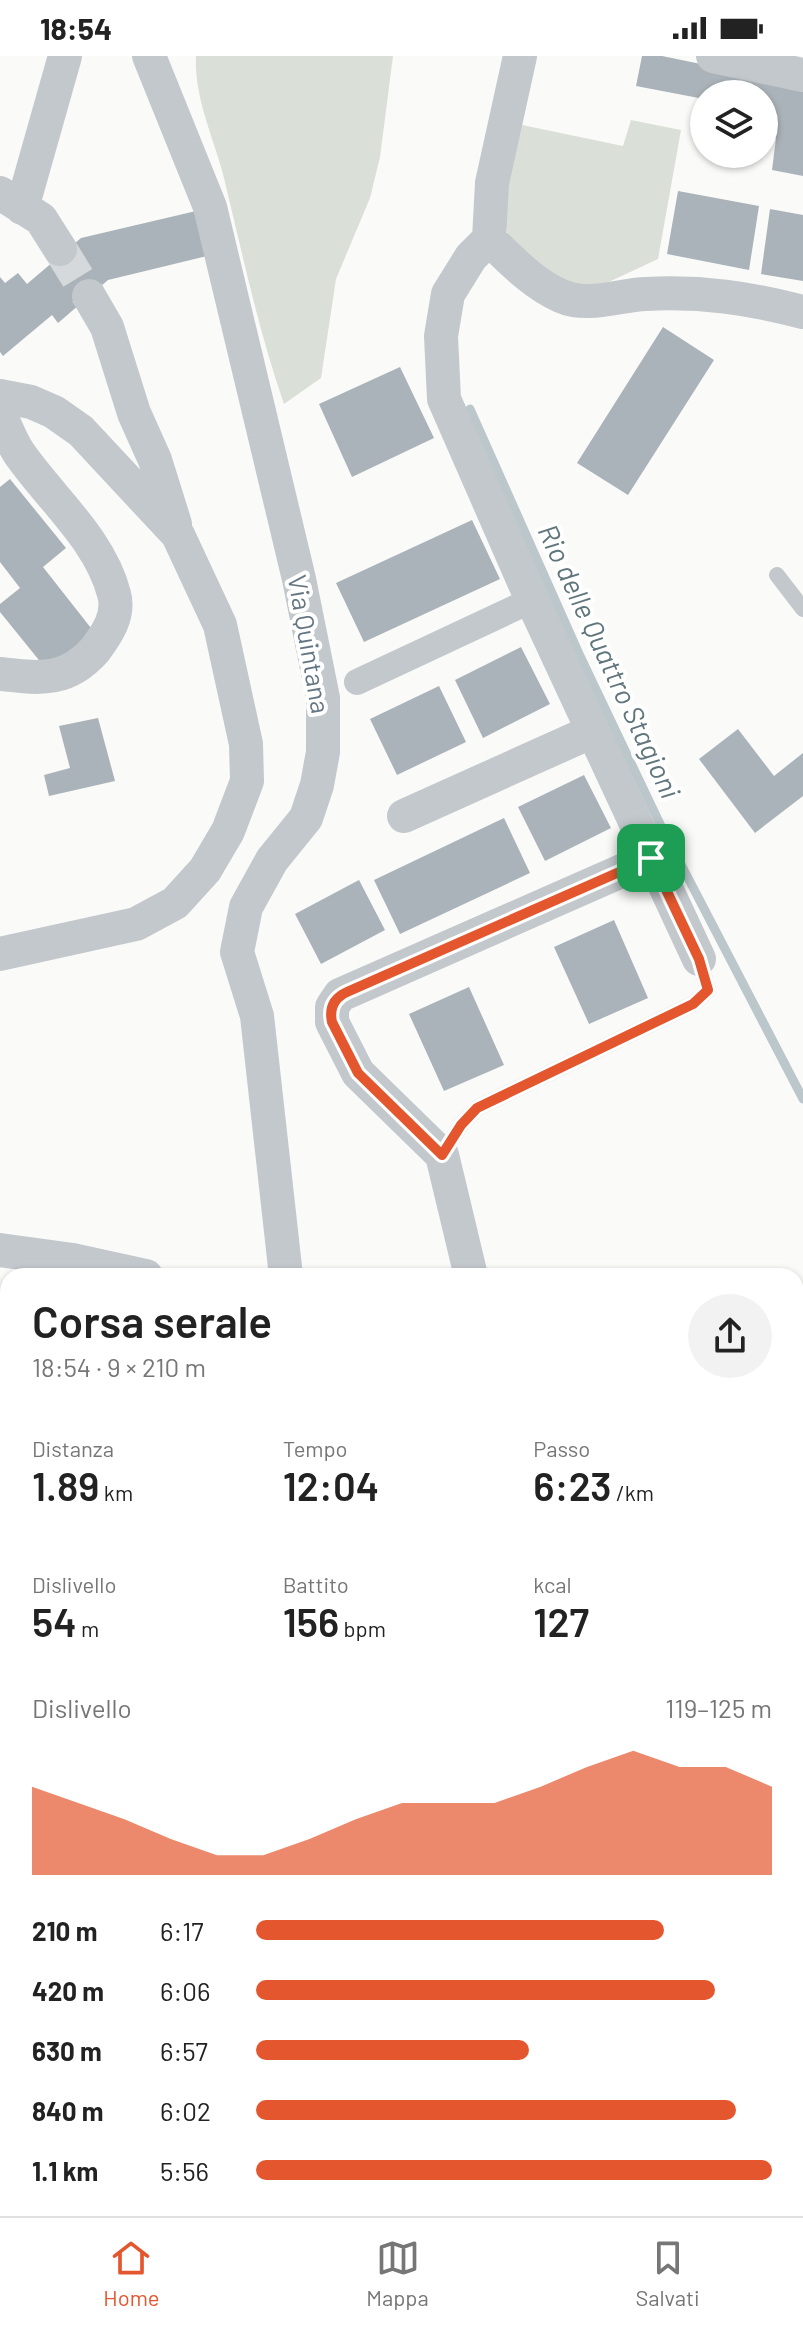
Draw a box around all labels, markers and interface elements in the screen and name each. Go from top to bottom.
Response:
text: 18:54 [40,10,112,46]
map controls [690,80,778,168]
button: layers [690,80,778,168]
water label: Rio delle Quattro Stagioni [532,519,689,804]
street label: Via Quintana [283,572,337,716]
pin [617,824,685,892]
icon: arrive [629,836,673,880]
text: Corsa serale [32,1294,272,1347]
button: share [688,1294,772,1378]
text: 18:54 · 9 × 210 m [32,1351,206,1382]
text: Distanza [32,1435,114,1461]
text: Tempo [283,1435,348,1461]
text: Passo [533,1435,590,1461]
text: 1.89 [32,1461,99,1509]
text: 12:04 [283,1461,379,1509]
text: 6:23 [533,1461,612,1509]
text: km [99,1479,133,1505]
text: /km [612,1479,654,1505]
text: Dislivello [32,1571,116,1597]
text: Battito [283,1571,349,1597]
text: kcal [533,1571,572,1597]
text: 54 [32,1597,77,1645]
text: 156 [283,1597,339,1645]
text: 127 [533,1597,589,1645]
text: m [77,1615,99,1641]
text: bpm [339,1615,386,1641]
text: Dislivello [32,1692,132,1723]
text: 119–125 m [665,1692,772,1723]
text: 210 m [32,1915,97,1946]
text: 6:17 [160,1915,204,1946]
text: 420 m [32,1975,104,2006]
text: 6:06 [160,1975,210,2006]
text: 630 m [32,2035,102,2066]
text: 6:57 [160,2035,208,2066]
text: 840 m [32,2095,104,2126]
text: 6:02 [160,2095,211,2126]
text: 1.1 km [32,2155,98,2186]
text: 5:56 [160,2155,209,2186]
tab: Home [103,2236,160,2310]
tab: Mappa [366,2236,429,2310]
tab: Salvati [636,2236,700,2310]

